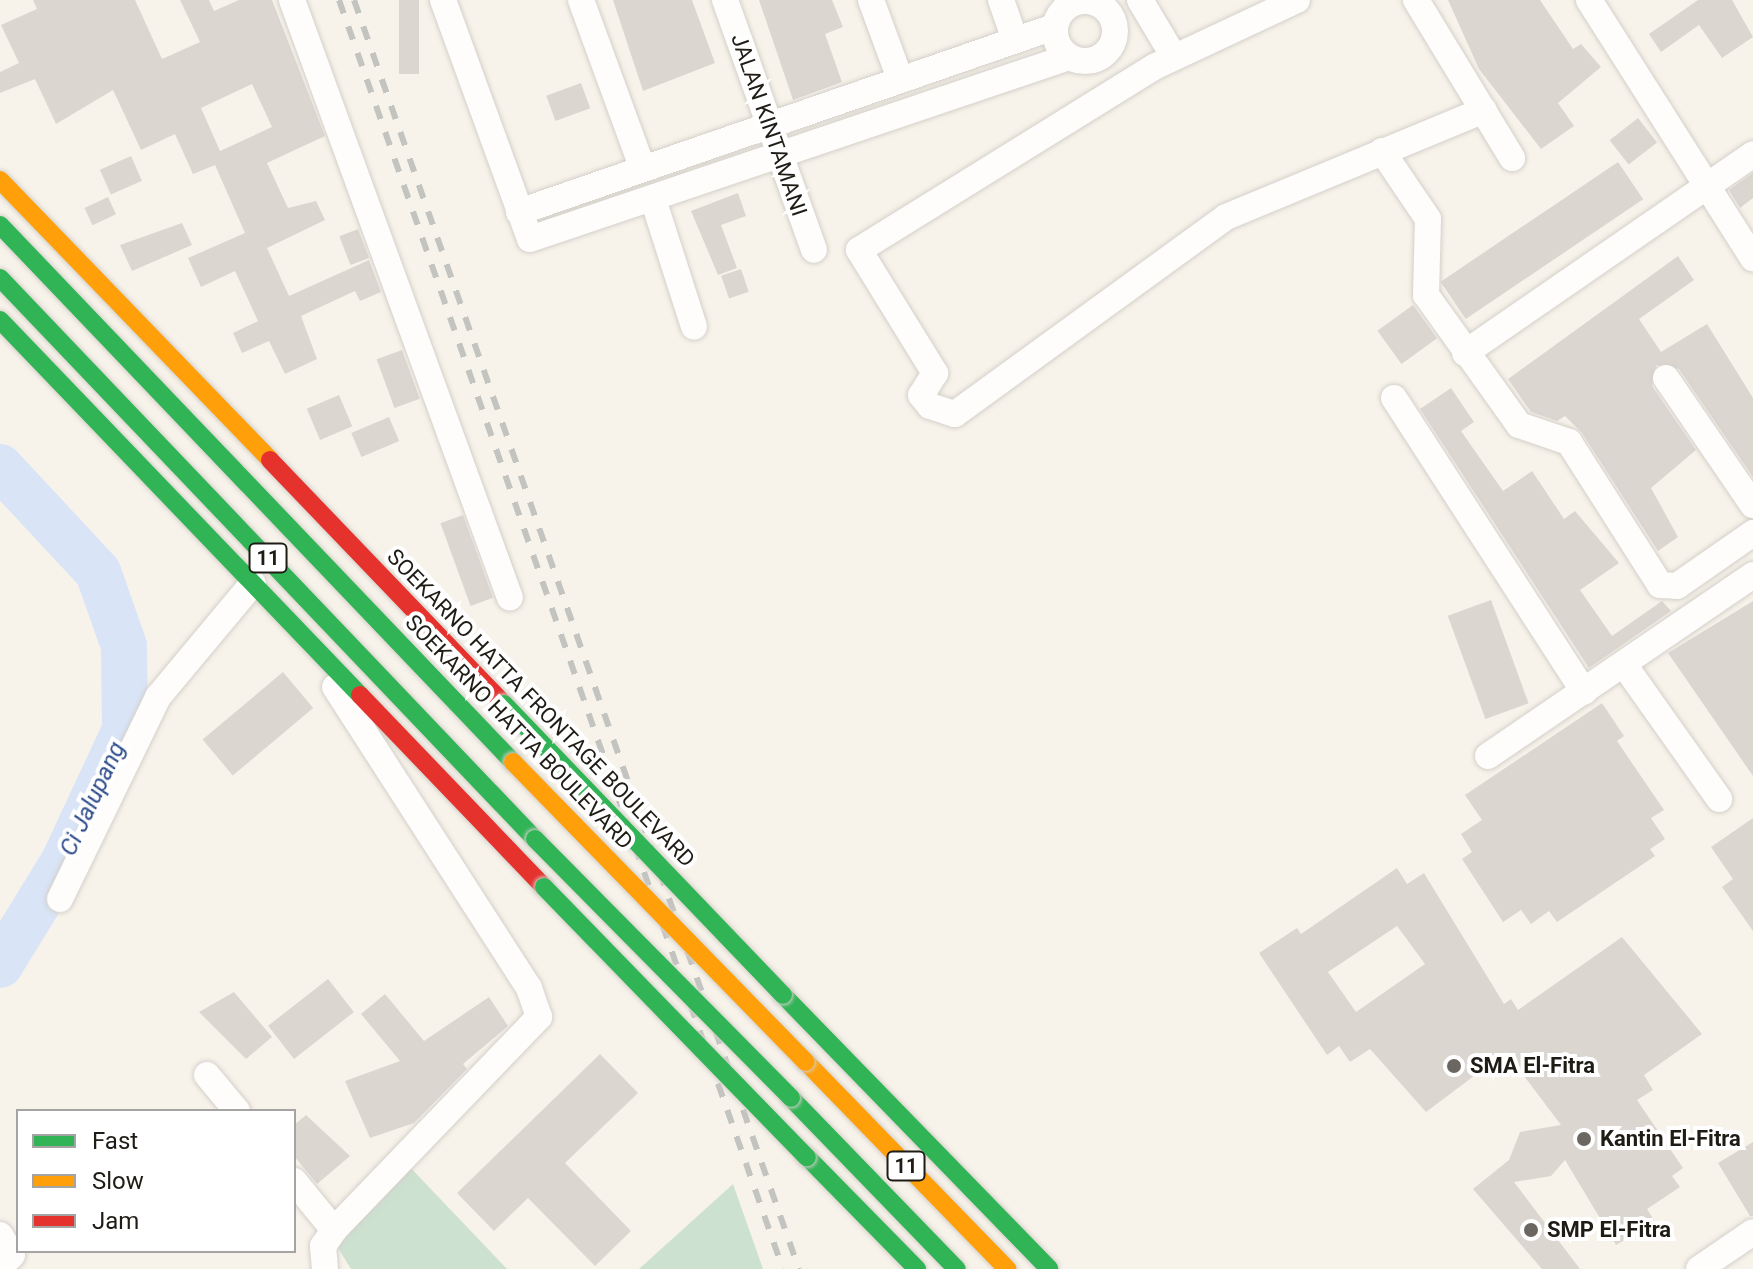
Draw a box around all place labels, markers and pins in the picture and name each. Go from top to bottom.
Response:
place label: SMA El-Fitra [1470,1053,1595,1079]
marker: SMA El-Fitra [1445,1057,1463,1075]
place label: Kantin El-Fitra [1600,1126,1741,1152]
marker: Kantin El-Fitra [1575,1130,1593,1148]
place label: SMP El-Fitra [1547,1217,1671,1243]
marker: SMP El-Fitra [1522,1221,1540,1239]

